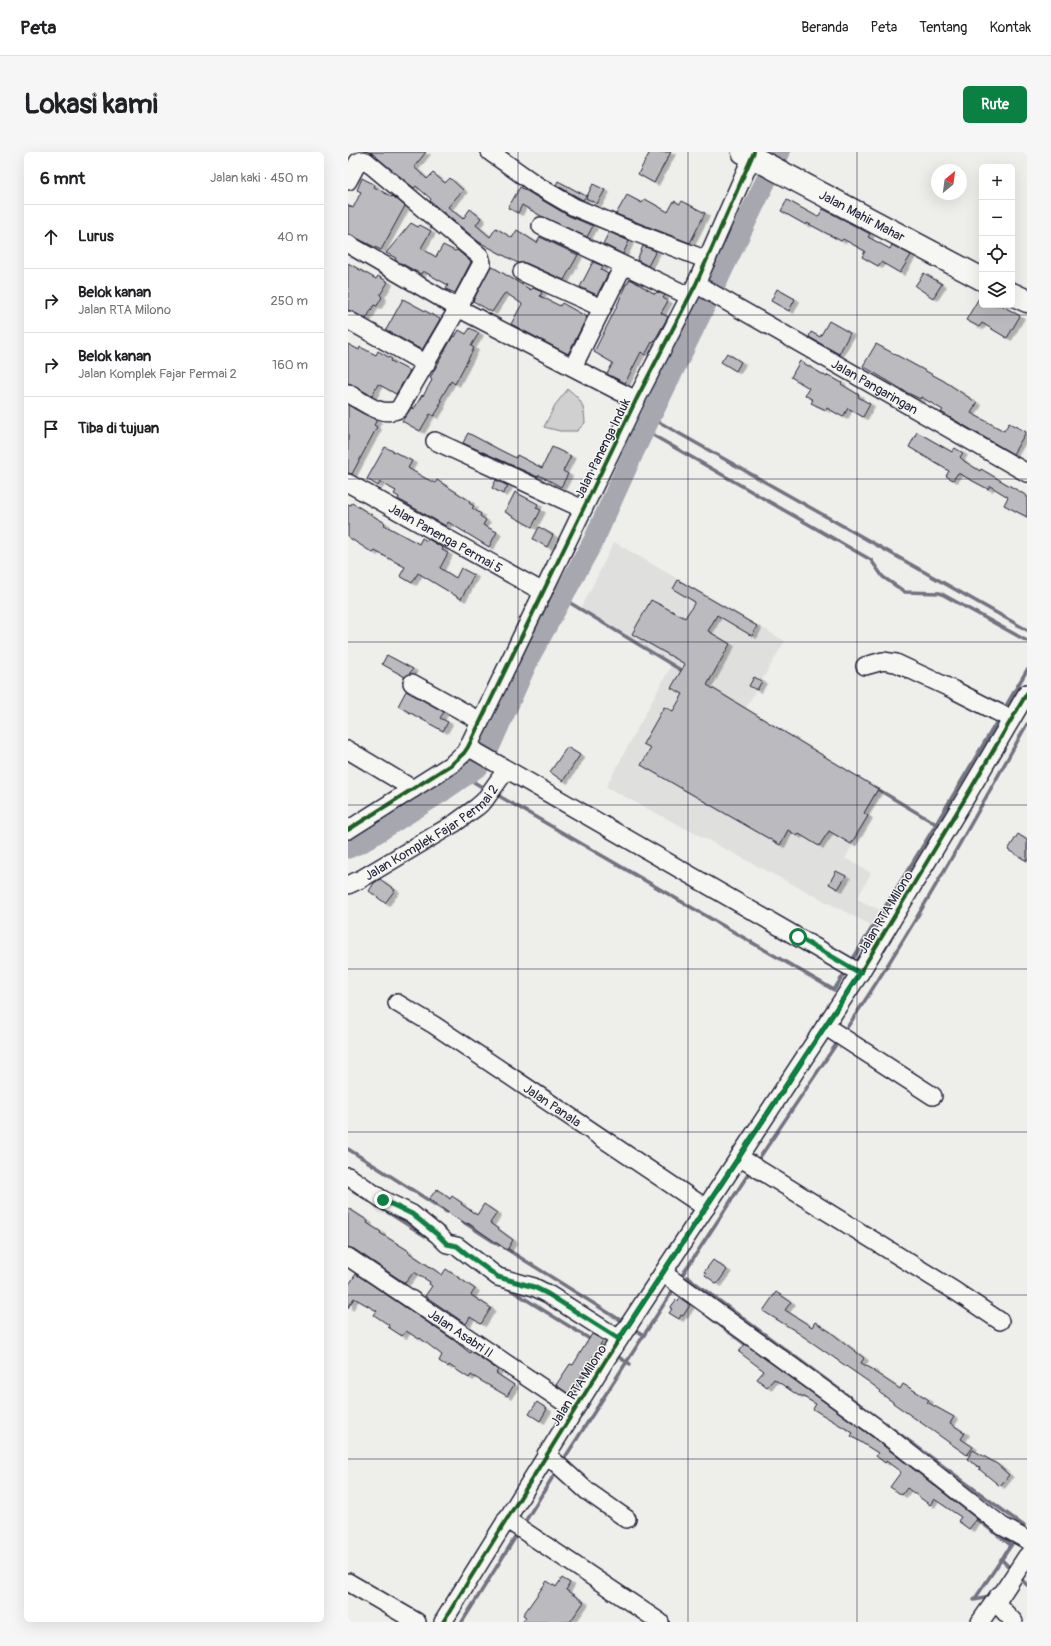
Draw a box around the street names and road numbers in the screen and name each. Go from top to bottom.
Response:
street label: Jalan Mahir Mahar [816,187,908,246]
street label: Jalan Pangaringan [828,356,921,418]
street label: Jalan Panenga Induk [572,395,634,501]
street label: Jalan Panenga Permai 5 [386,500,505,577]
street label: Jalan Komplek Fajar Permai 2 [362,782,502,884]
street label: Jalan RTA Milono [855,869,917,957]
street label: Jalan Panala [520,1081,584,1131]
street label: Jalan Asabri II [425,1306,496,1361]
street label: Jalan RTA Milono [547,1342,610,1429]

